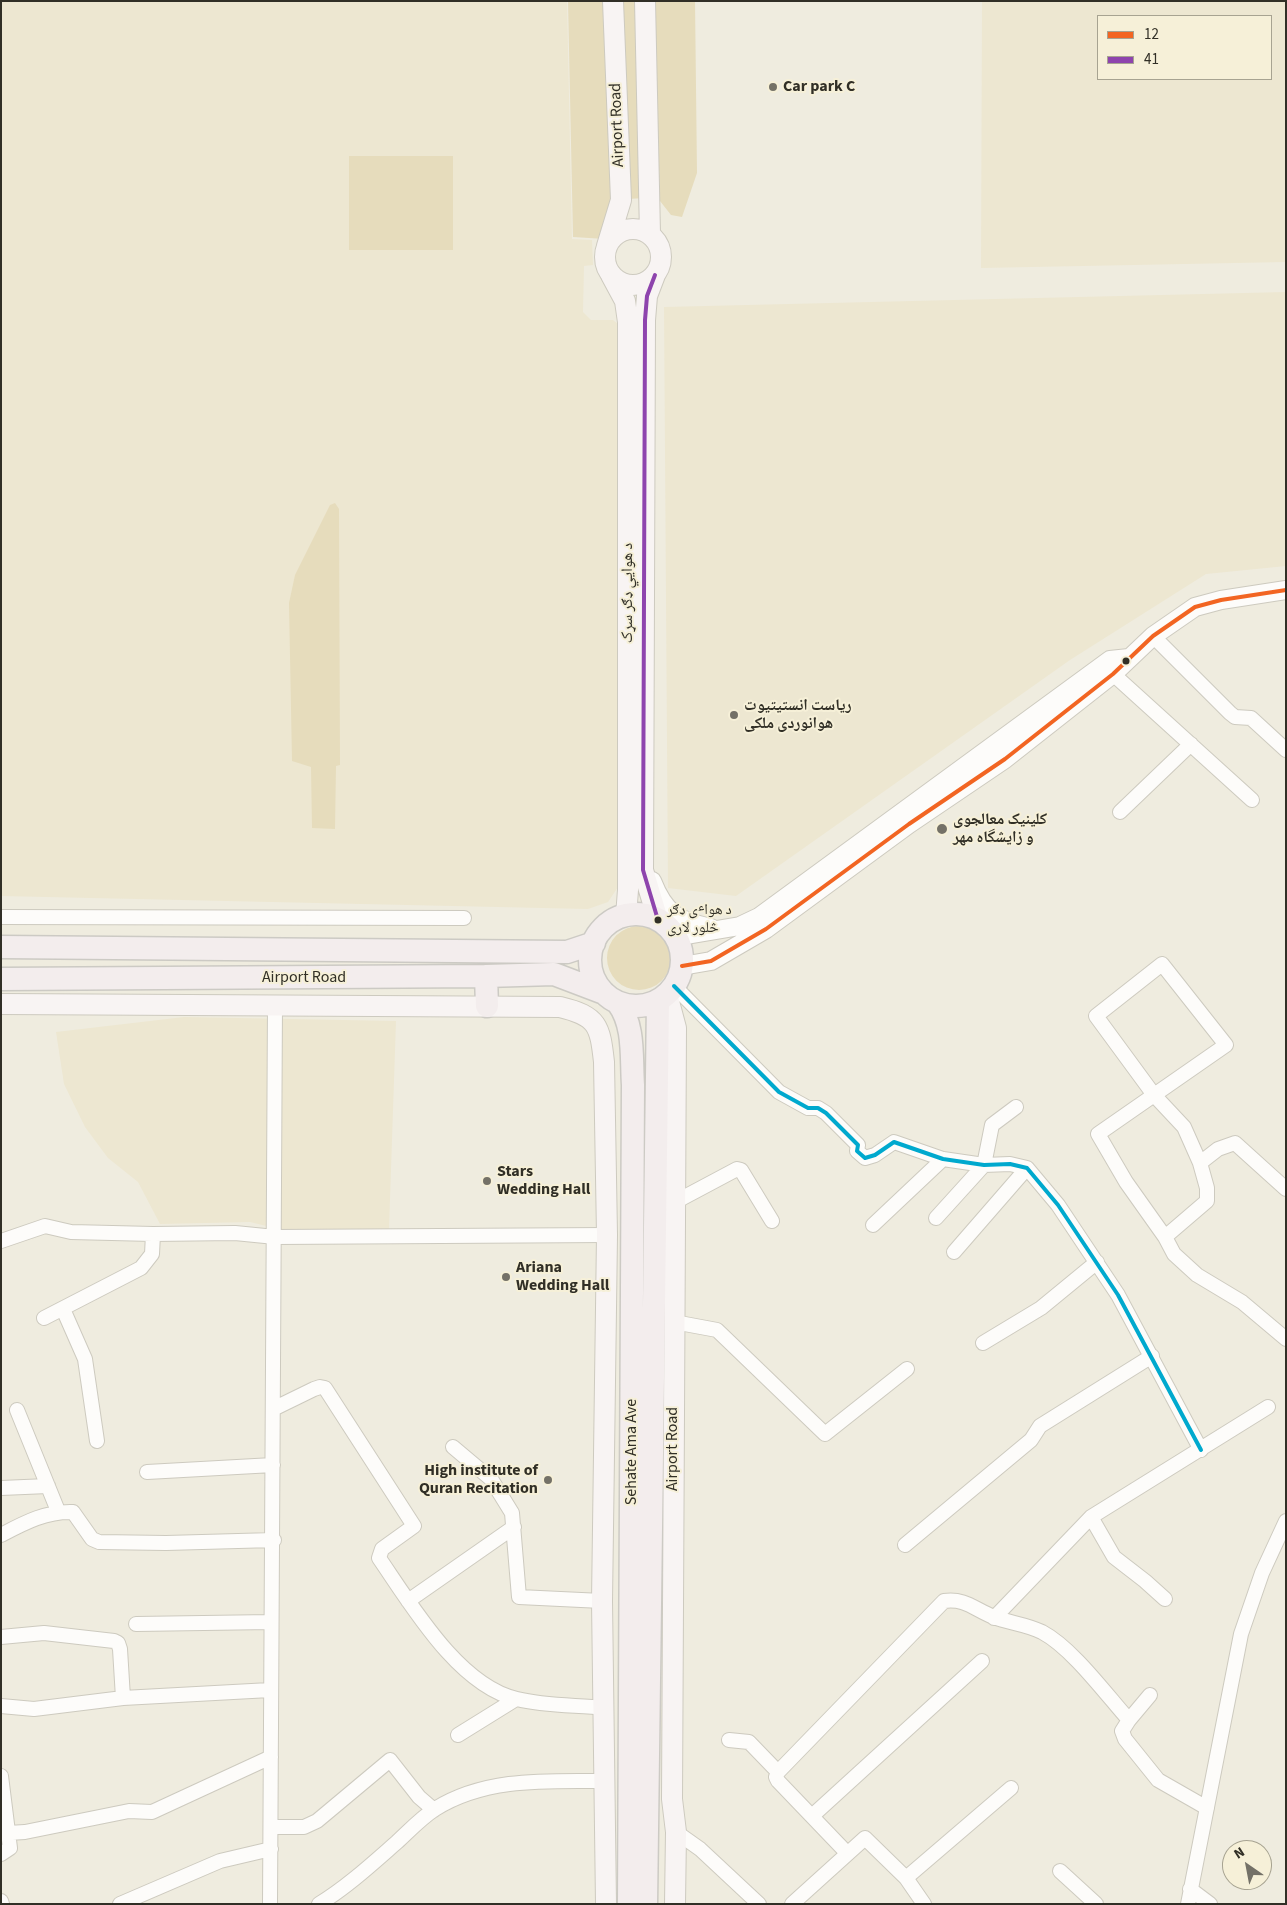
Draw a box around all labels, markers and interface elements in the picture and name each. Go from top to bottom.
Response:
legend [1097,15,1272,80]
text: 12 [1144,24,1159,45]
text: 41 [1144,49,1159,70]
place label: Car park C [783,77,855,97]
marker: Car park C [767,81,779,93]
street label: Airport Road [607,83,629,167]
street label: د هوايي ډګر سړک [618,543,638,643]
unlabelled marker [1121,656,1131,666]
place label: ریاست انستیتیوت هوانوردی ملکی [744,696,851,734]
marker: ریاست انستیتیوت هوانوردی ملکی [728,709,740,721]
place label: کلینیک معالجوی و زایشگاه مهر [953,810,1047,848]
marker: کلینیک معالجوی و زایشگاه مهر [935,822,949,836]
place label: د هواٸ ډګر څلور لارى [667,902,732,937]
marker: د هواٸ ډګر څلور لارى [653,915,663,925]
street label: Airport Road [262,968,346,988]
place label: Stars Wedding Hall [497,1162,590,1200]
marker: Stars Wedding Hall [481,1175,493,1187]
place label: Ariana Wedding Hall [516,1258,609,1296]
marker: Ariana Wedding Hall [500,1271,512,1283]
street label: Sehate Ama Ave [622,1399,642,1505]
street label: Airport Road [663,1407,683,1491]
place label: High institute of Quran Recitation [419,1461,538,1499]
marker: High institute of Quran Recitation [542,1474,554,1486]
north arrow [1222,1840,1272,1890]
text: N [1230,1842,1249,1864]

